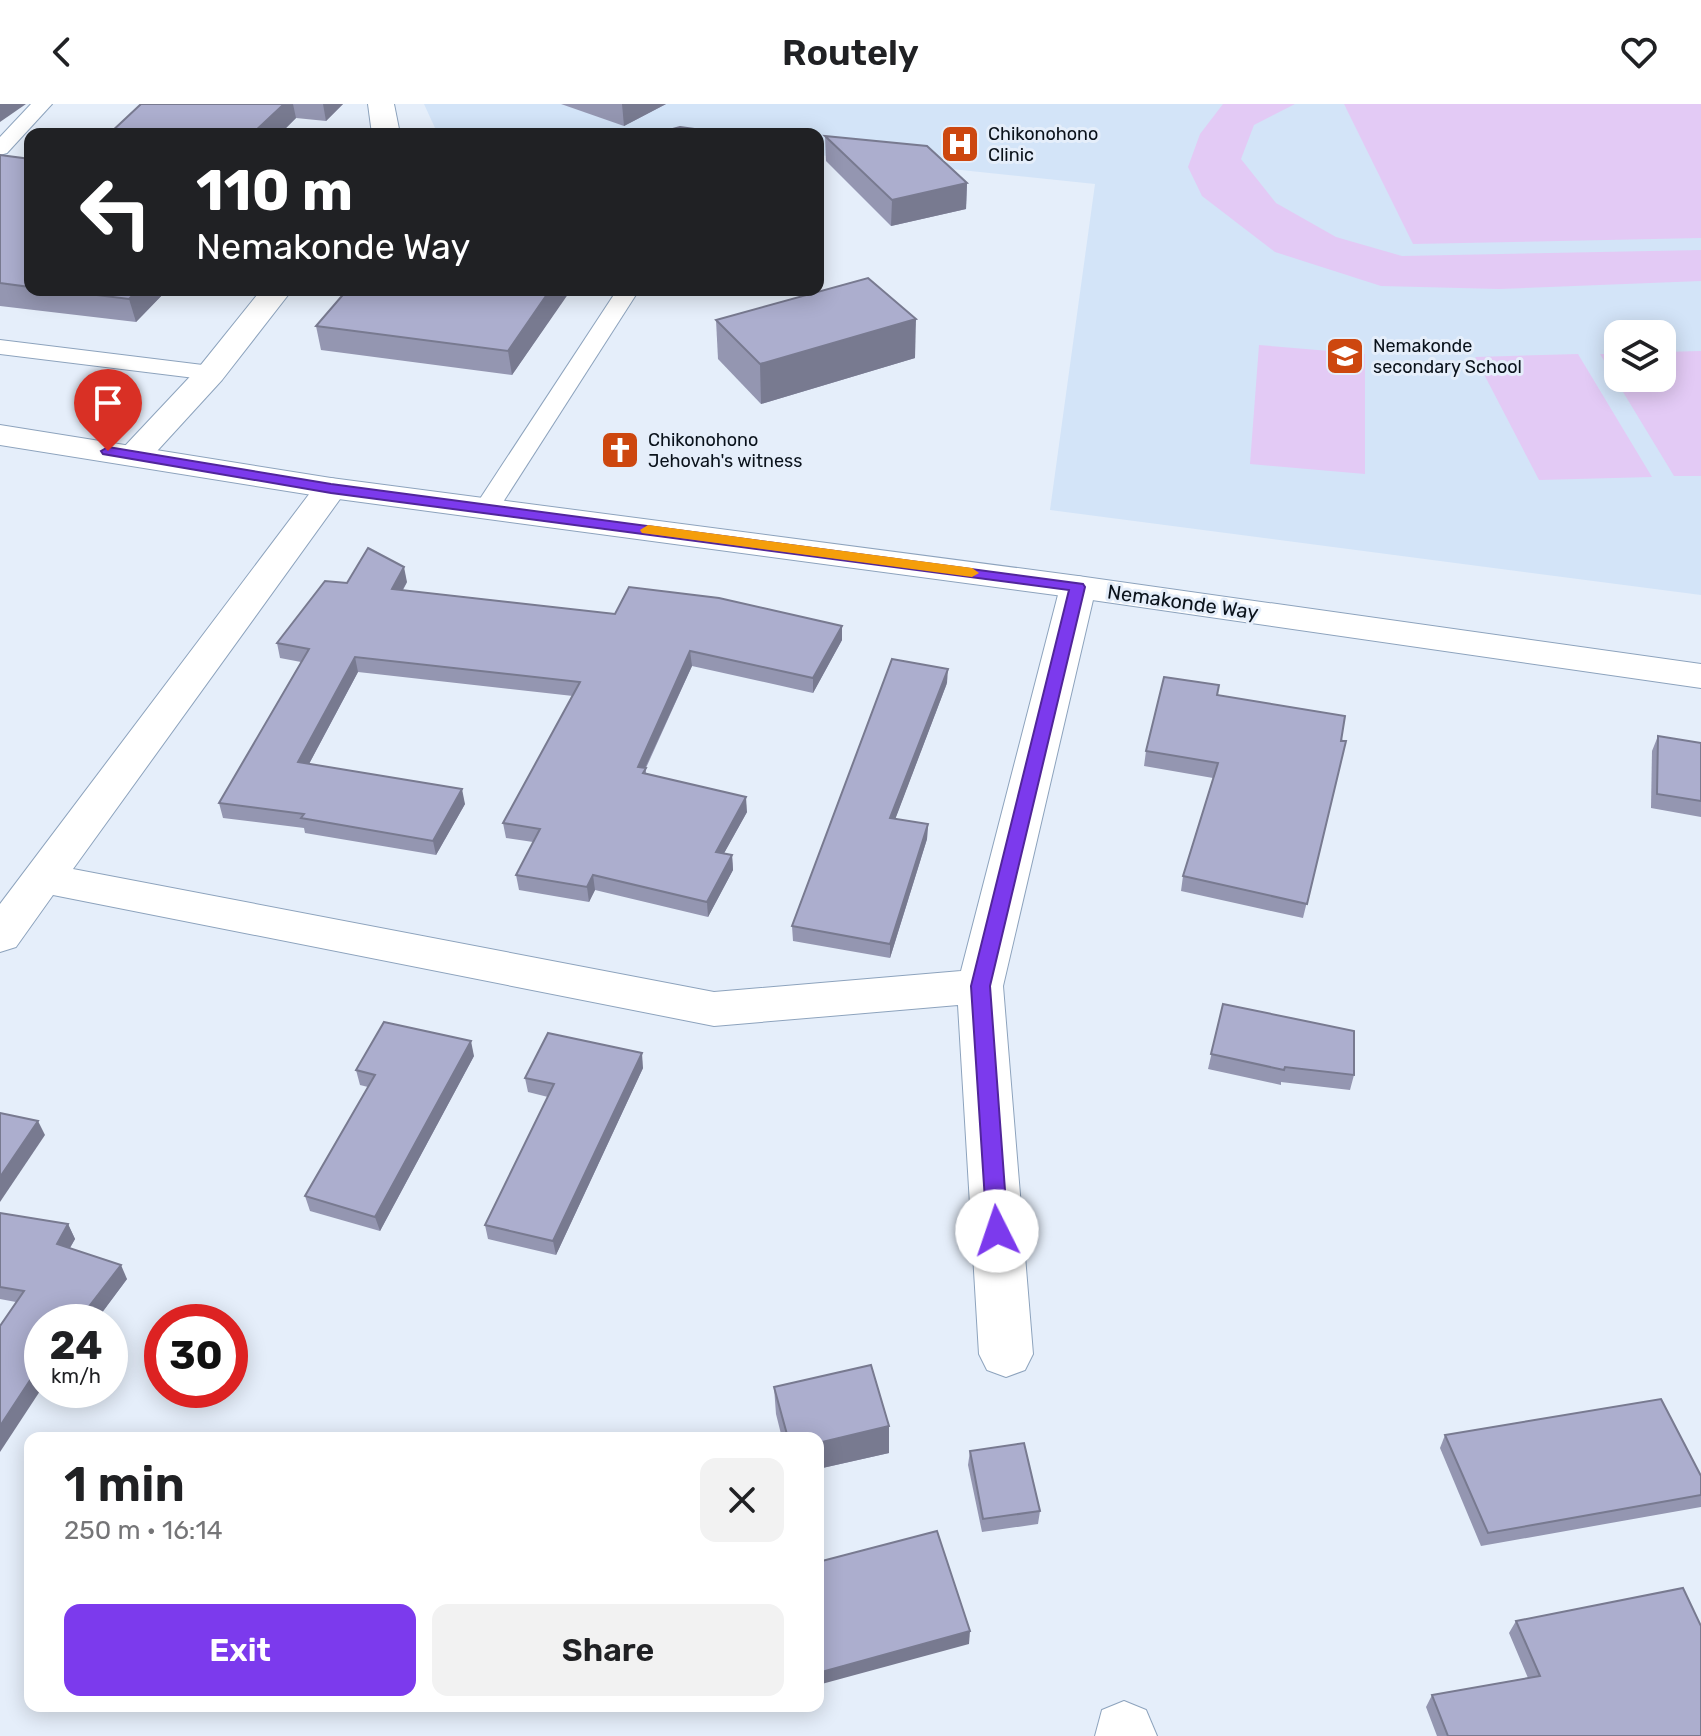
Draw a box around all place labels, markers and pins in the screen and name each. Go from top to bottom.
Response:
hospital icon: Chikonohono Clinic [939,123,981,165]
place label: Chikonohono Clinic [988,123,1098,166]
school or university icon: Nemakonde secondary School [1324,335,1366,377]
place label: Nemakonde secondary School [1373,335,1522,378]
pin [74,369,142,451]
church icon: Chikonohono Jehovah's witness [599,429,641,471]
place label: Chikonohono Jehovah's witness [648,429,802,472]

